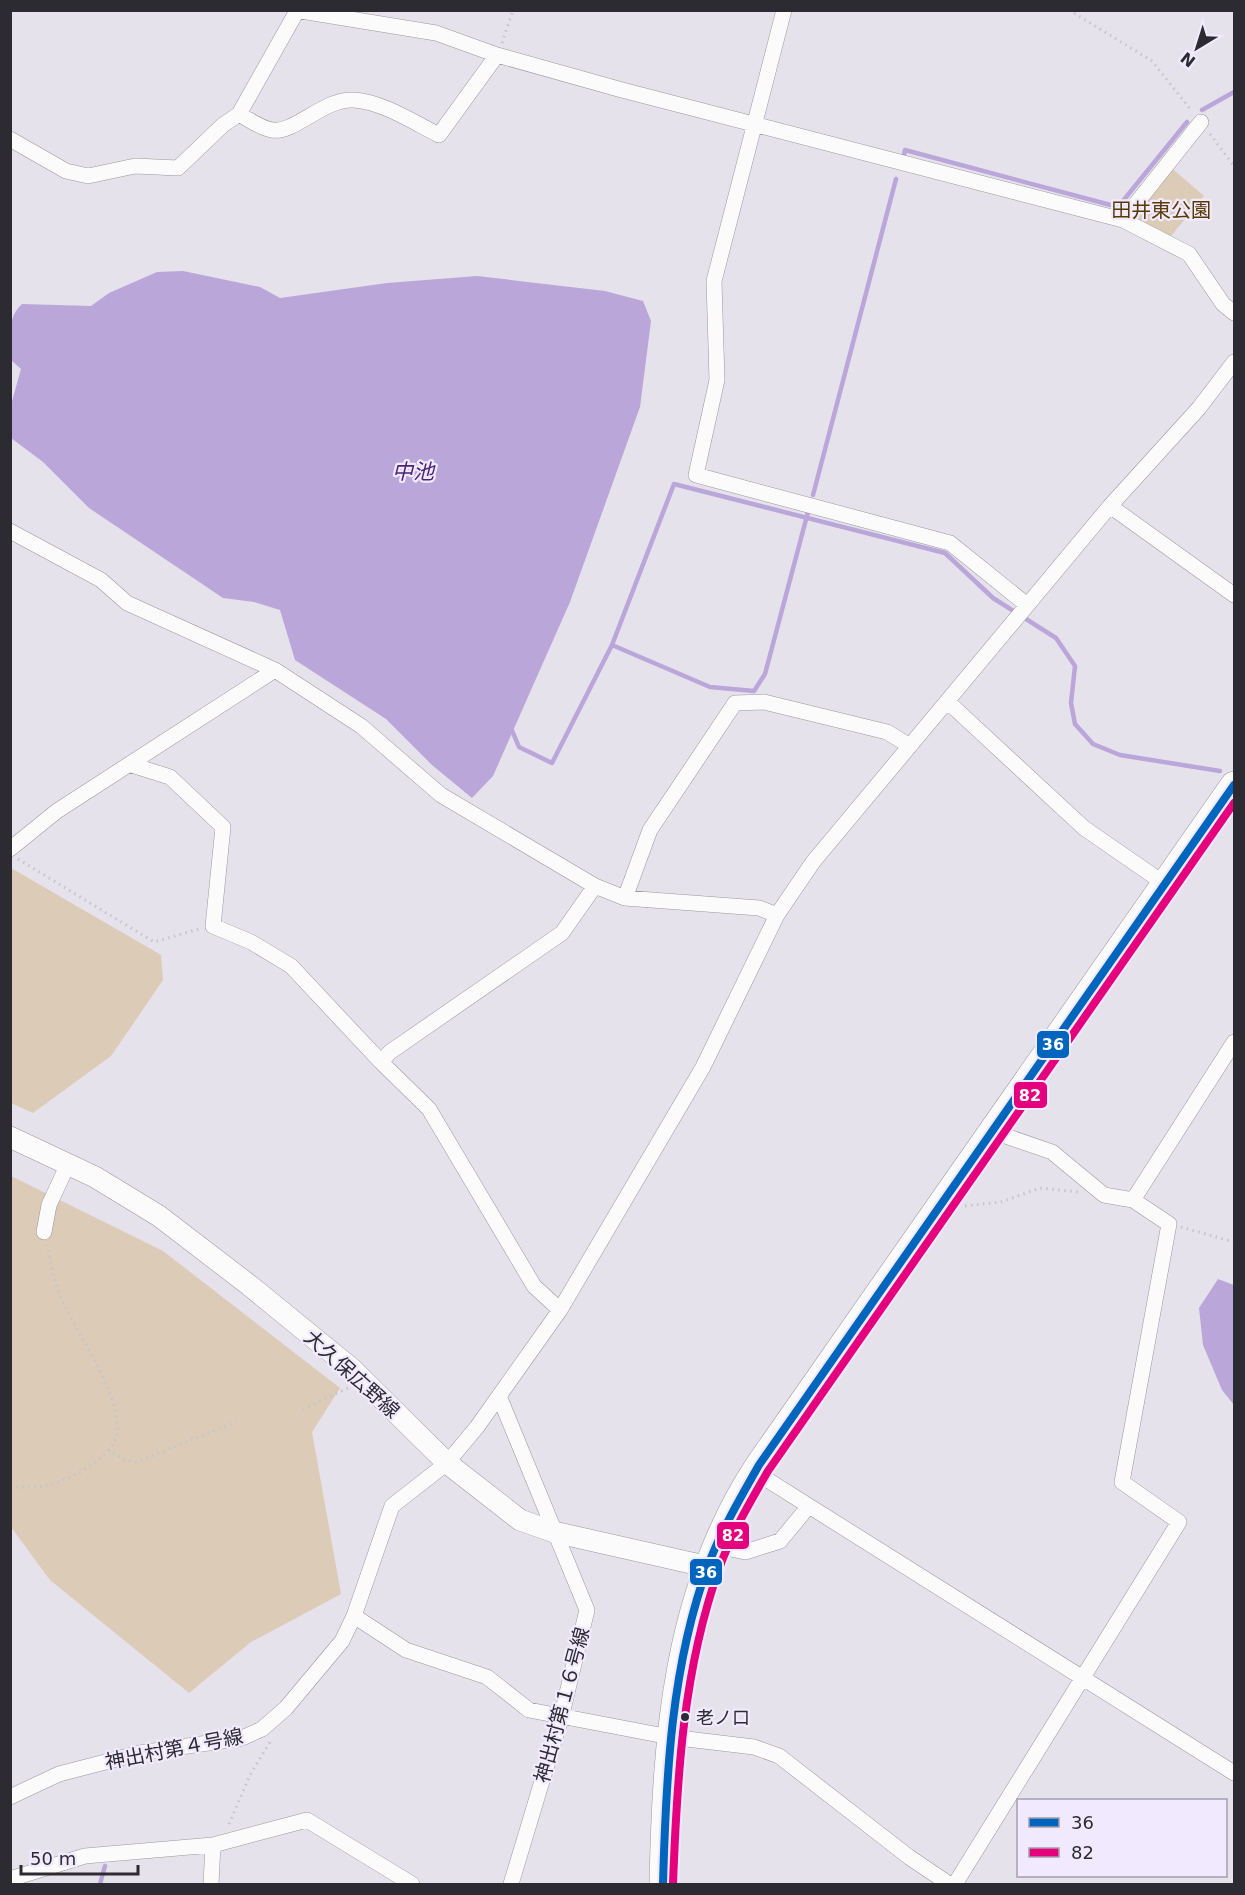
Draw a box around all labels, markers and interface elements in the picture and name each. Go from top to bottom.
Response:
north arrow [1167,18,1227,78]
text: N [1177,48,1199,71]
park label: 田井東公園 [1111,198,1211,222]
water label: 中池 [392,460,436,484]
line badge: 36 [1036,1030,1070,1059]
text: 36 [1042,1035,1064,1054]
line badge: 82 [1013,1081,1048,1109]
text: 82 [1019,1086,1041,1105]
street label: 大久保広野線 [299,1325,405,1423]
line badge: 82 [716,1521,750,1550]
text: 82 [722,1526,744,1545]
line badge: 36 [689,1558,723,1586]
text: 36 [695,1563,717,1582]
street label: 神出村第１６号線 [530,1625,594,1785]
place label: 老ノ口 [696,1707,750,1728]
marker: 老ノ口 [679,1711,691,1723]
street label: 神出村第４号線 [103,1724,245,1774]
legend [1017,1799,1227,1877]
text: 36 [1071,1812,1094,1833]
scale bar [21,1838,138,1876]
text: 82 [1071,1842,1094,1863]
text: 50 m [30,1848,76,1869]

